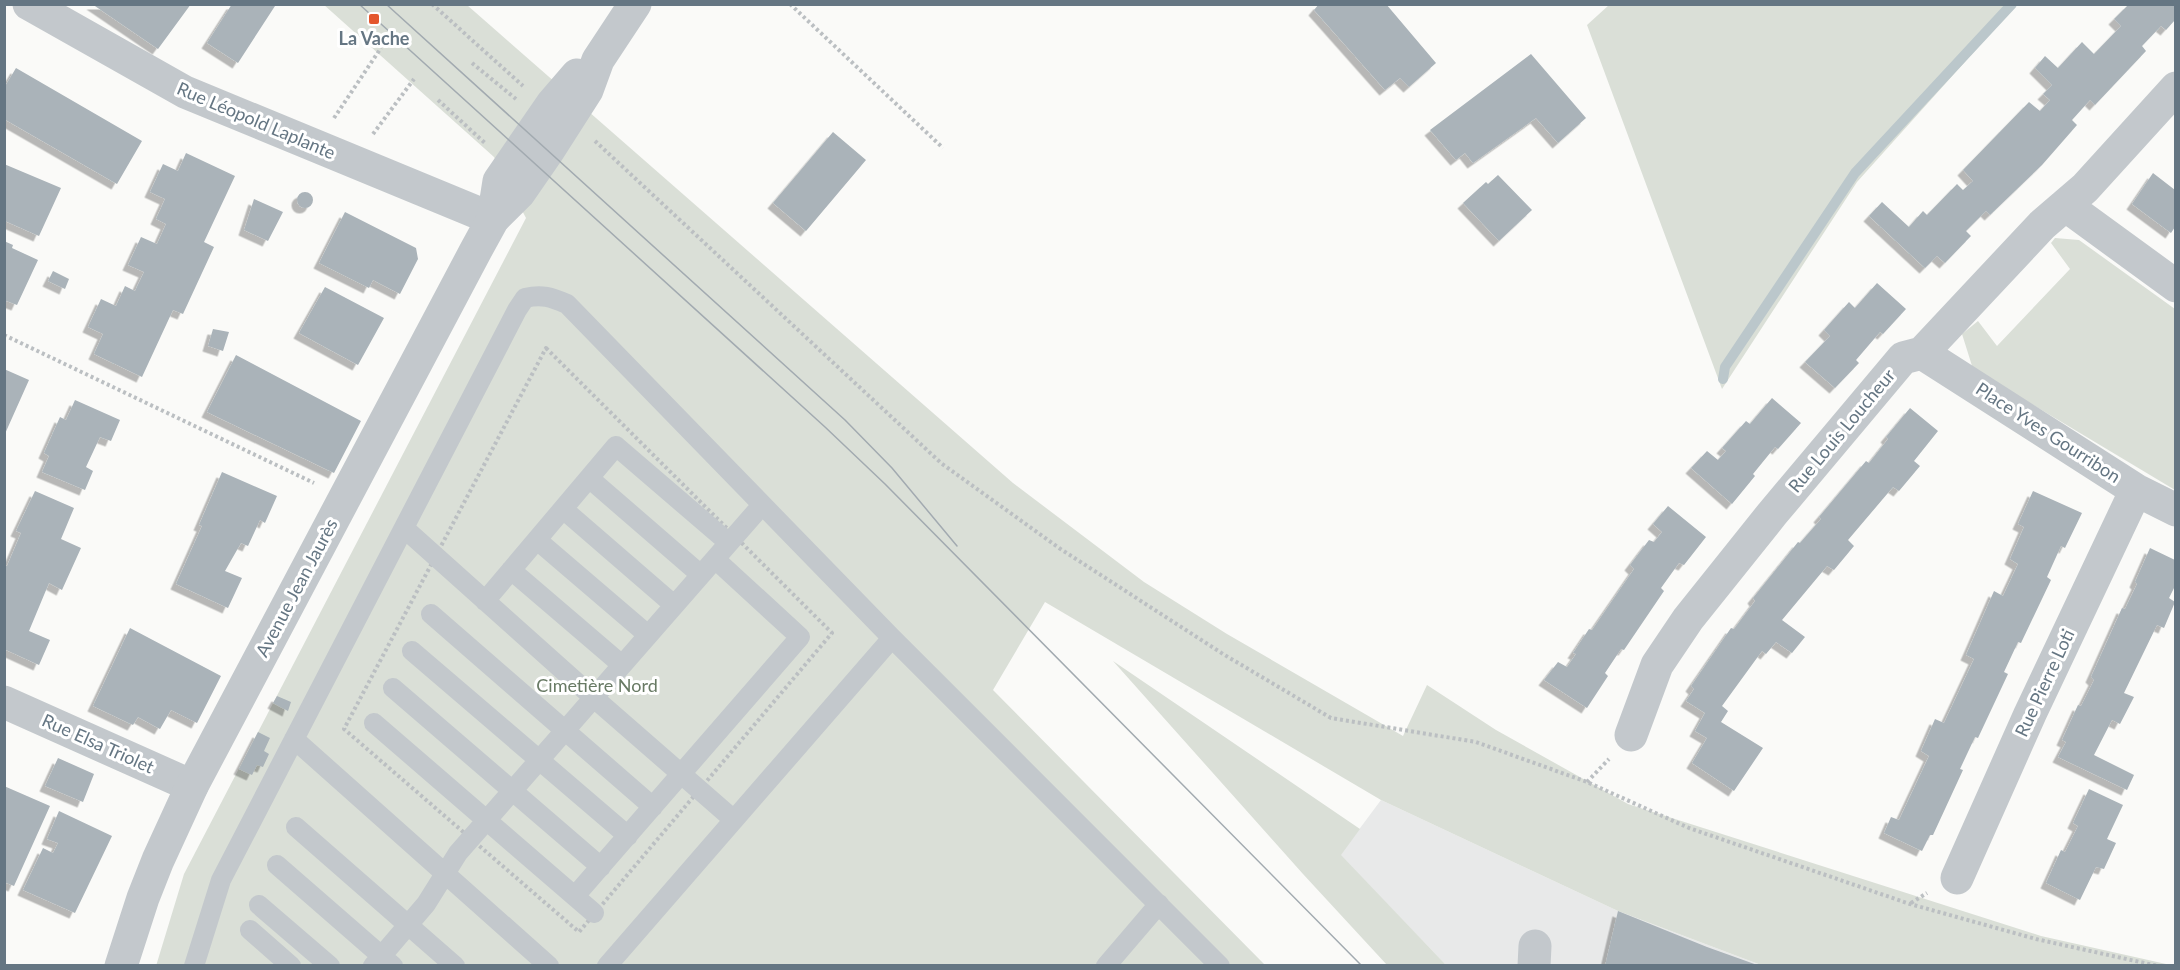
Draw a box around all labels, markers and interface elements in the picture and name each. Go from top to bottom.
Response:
marker: La Vache [367,12,381,26]
place label: La Vache [339,27,410,49]
street label: Rue Léopold Laplante [174,77,339,163]
street label: Rue Louis Loucheur [1783,364,1899,496]
street label: Place Yves Gourribon [1972,377,2125,487]
street label: Avenue Jean Jaurès [250,515,342,660]
street label: Rue Pierre Loti [2010,625,2079,740]
park label: Cimetière Nord [536,674,658,696]
street label: Rue Elsa Triolet [39,709,158,778]

